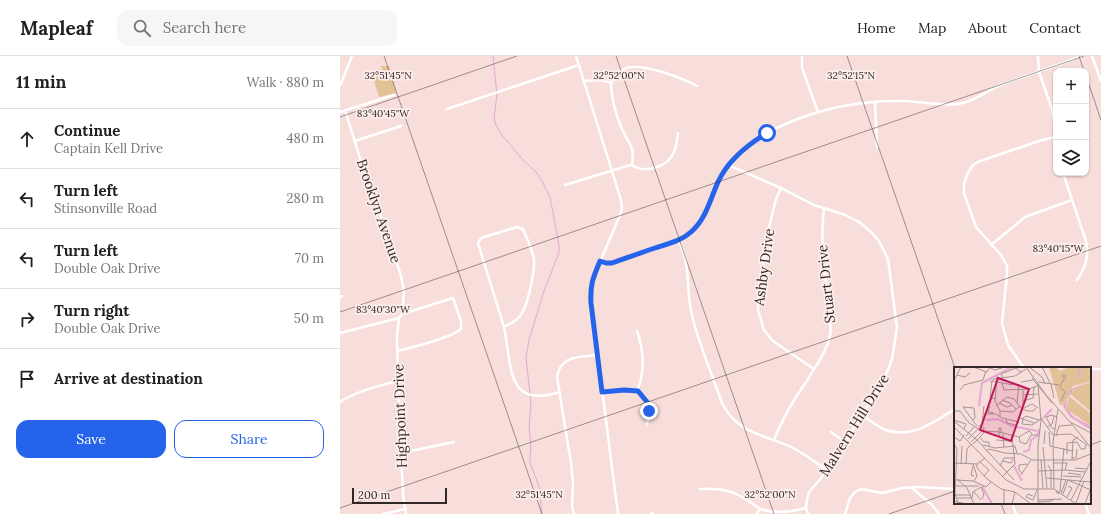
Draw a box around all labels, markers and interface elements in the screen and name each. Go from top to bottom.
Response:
search box [117,10,397,46]
text: Mapleaf [20,16,93,40]
icon: search [131,17,153,39]
text: Search here [163,18,246,37]
text: Home [857,19,896,37]
text: Map [918,19,946,37]
text: About [968,19,1007,37]
text: Contact [1029,19,1081,37]
map controls [1053,68,1089,176]
button: + [1053,68,1089,104]
text: 32°51'45"N [364,69,412,82]
text: 32°52'00"N [593,69,645,82]
text: 32°52'15"N [827,69,875,82]
text: 11 min [16,71,66,93]
text: Walk · 880 m [247,74,324,91]
button: − [1053,104,1089,140]
text: 83°40'45"W [357,107,410,120]
text: Continue [54,121,120,140]
route start [758,124,776,142]
icon: ahead [16,128,38,150]
text: 480 m [287,130,324,147]
text: Captain Kell Drive [54,140,163,157]
button: layers [1053,140,1089,176]
street label: Brooklyn Avenue [353,156,405,266]
text: Turn left [54,181,118,200]
icon: left [16,188,38,210]
text: 280 m [287,190,324,207]
text: Stinsonville Road [54,200,157,217]
street label: Ashby Drive [750,227,778,308]
text: Turn left [54,241,118,260]
text: 83°40'15"W [1032,242,1085,255]
street label: Stuart Drive [813,243,839,324]
icon: left [16,248,38,270]
text: 70 m [295,250,324,267]
text: Double Oak Drive [54,260,161,277]
text: Turn right [54,301,130,320]
text: 83°40'30"W [356,303,411,316]
icon: right [16,308,38,330]
text: 50 m [294,310,324,327]
text: Double Oak Drive [54,320,161,337]
street label: Highpoint Drive [389,363,411,468]
inset map [954,367,1091,504]
icon: arrive [16,368,38,390]
text: Arrive at destination [54,369,203,388]
street label: Malvern Hill Drive [815,370,893,480]
route end [640,402,658,420]
button: Save [16,420,166,458]
button: Share [174,420,324,458]
scale bar [352,486,447,505]
text: 200 m [358,488,390,502]
text: 32°51'45"N [515,488,563,501]
text: 32°52'00"N [744,488,796,501]

